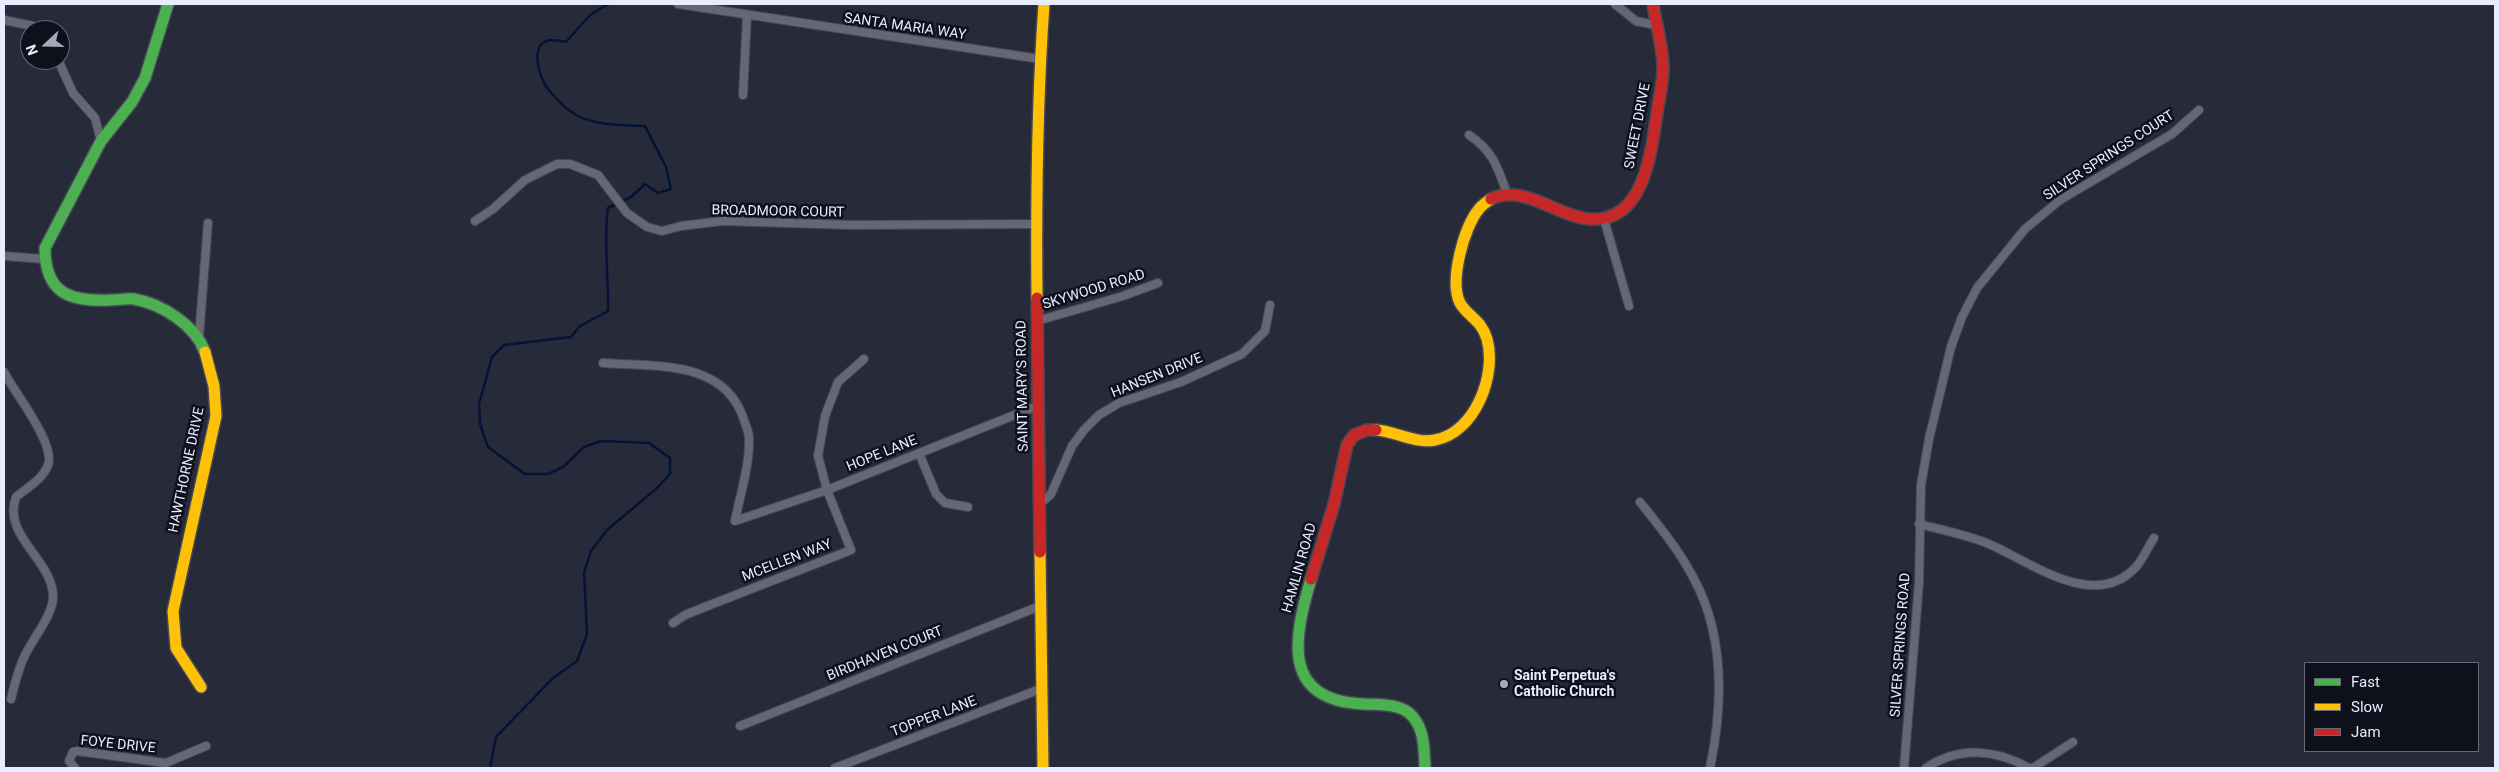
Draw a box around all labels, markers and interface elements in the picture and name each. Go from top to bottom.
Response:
street label: SANTA MARIA WAY [843,10,967,44]
north arrow [20,20,70,70]
text: N [23,43,41,58]
street label: SWEET DRIVE [1621,82,1655,170]
street label: SILVER SPRINGS COURT [2040,107,2178,205]
street label: BROADMOOR COURT [711,202,845,222]
street label: SKYWOOD ROAD [1041,266,1147,314]
street label: SAINT MARY'S ROAD [1013,320,1033,452]
street label: HANSEN DRIVE [1109,350,1205,402]
street label: HAWTHORNE DRIVE [165,406,209,534]
street label: HOPE LANE [844,432,920,476]
street label: HAMLIN ROAD [1279,521,1321,615]
street label: MCELLEN WAY [740,536,834,586]
street label: SILVER SPRINGS ROAD [1888,572,1914,718]
street label: BIRDHAVEN COURT [825,623,945,685]
legend [2304,662,2479,752]
place label: Saint Perpetua's Catholic Church [1514,668,1616,700]
text: Fast [2351,673,2380,691]
marker: Saint Perpetua's Catholic Church [1498,678,1510,690]
street label: TOPPER LANE [889,693,979,741]
text: Slow [2351,698,2383,716]
text: Jam [2351,723,2381,741]
street label: FOYE DRIVE [80,733,156,757]

